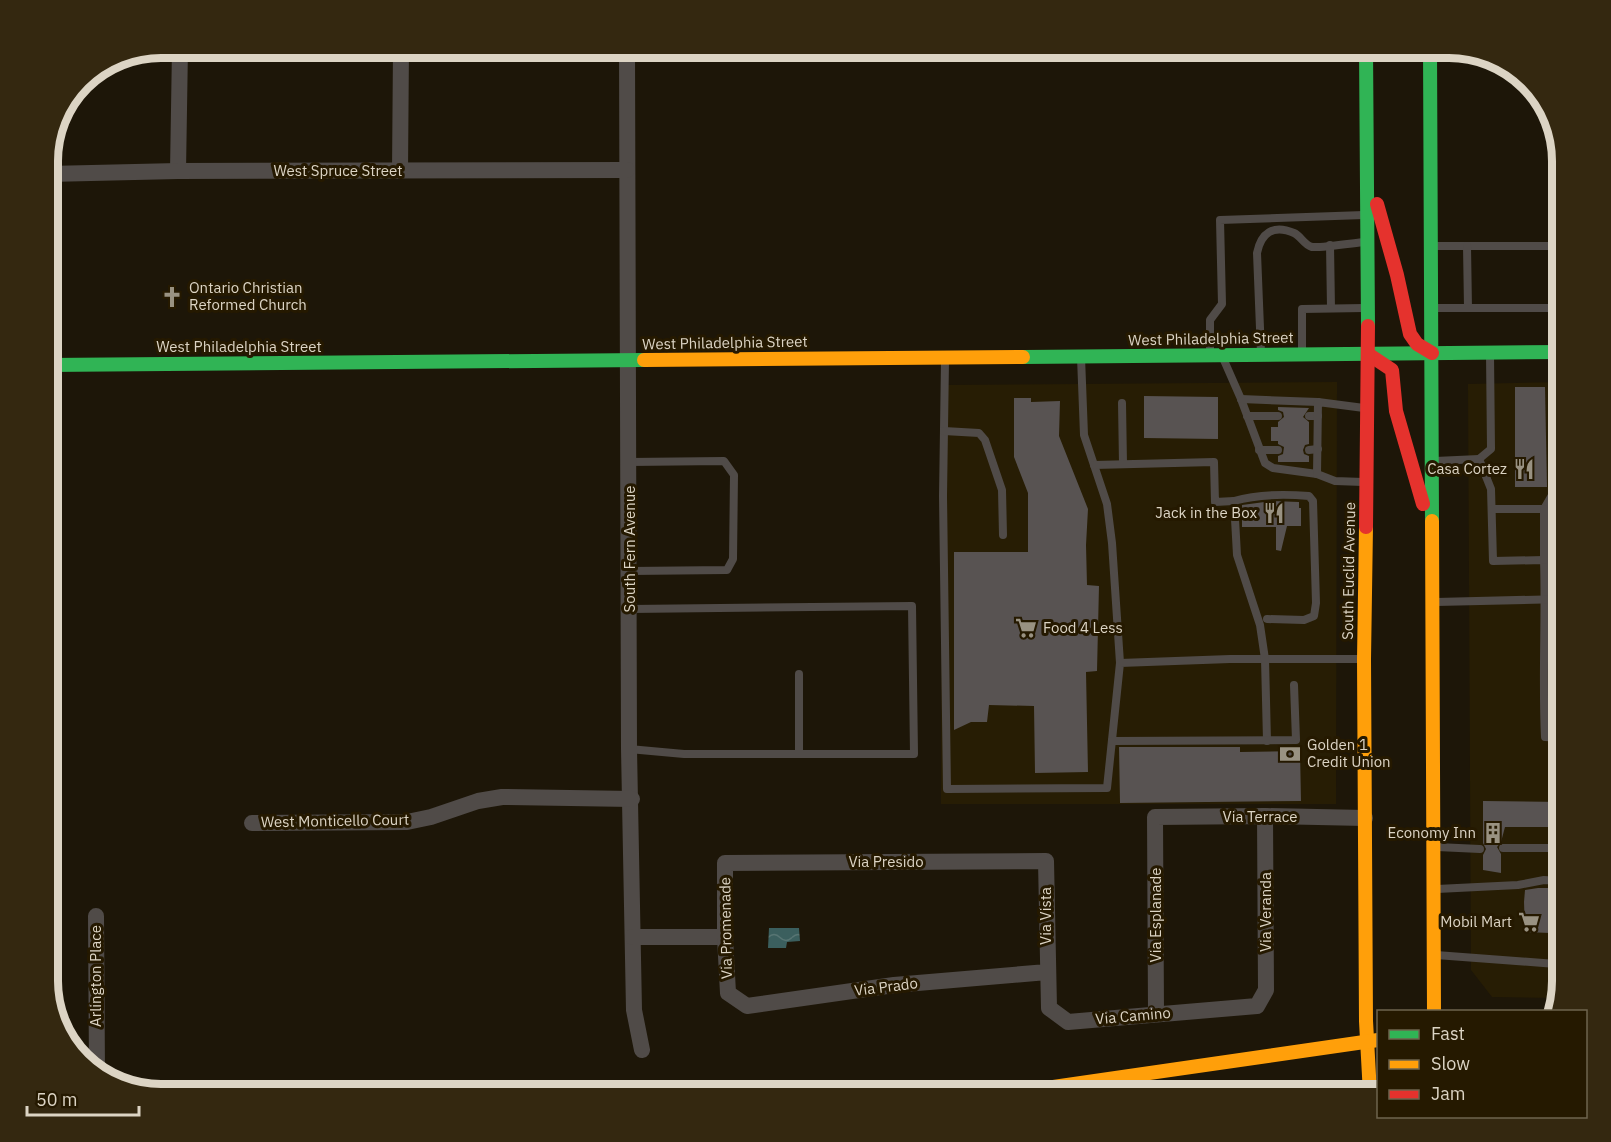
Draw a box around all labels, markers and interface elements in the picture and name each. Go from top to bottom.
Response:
street label: West Spruce Street [273,161,403,180]
place label: Ontario Christian Reformed Church [189,278,307,314]
church icon: Ontario Christian Reformed Church [160,285,184,309]
street label: West Philadelphia Street [1128,328,1294,349]
street label: West Philadelphia Street [642,332,808,353]
street label: West Philadelphia Street [156,337,322,356]
restaurant icon: Casa Cortez [1512,457,1536,481]
place label: Casa Cortez [1427,459,1507,478]
street label: South Fern Avenue [620,486,639,612]
restaurant icon: Jack in the Box [1262,501,1286,525]
street label: South Euclid Avenue [1338,502,1359,640]
place label: Jack in the Box [1155,503,1257,522]
supermarket icon: Food 4 Less [1014,616,1038,640]
place label: Food 4 Less [1043,618,1123,637]
place label: Golden 1 Credit Union [1307,735,1391,771]
bank icon: Golden 1 Credit Union [1278,742,1302,766]
street label: Via Terrace [1223,807,1297,826]
street label: West Monticello Court [261,810,409,831]
building icon: Economy Inn [1481,821,1505,845]
place label: Economy Inn [1388,823,1476,842]
street label: Via Presido [848,852,924,871]
street label: Via Esplanade [1146,868,1165,962]
street label: Via Veranda [1256,872,1275,952]
street label: Via Promenade [715,877,736,979]
street label: Via Vista [1036,887,1055,945]
supermarket icon: Mobil Mart [1517,910,1541,934]
place label: Mobil Mart [1440,912,1512,931]
street label: Arlington Place [86,925,105,1027]
street label: Via Prado [853,973,919,1000]
street label: Via Camino [1095,1003,1171,1028]
legend [1377,1010,1587,1118]
text: Fast [1431,1022,1465,1045]
text: Slow [1431,1052,1470,1075]
scale bar [27,1079,140,1117]
text: Jam [1431,1082,1466,1105]
text: 50 m [36,1088,78,1111]

